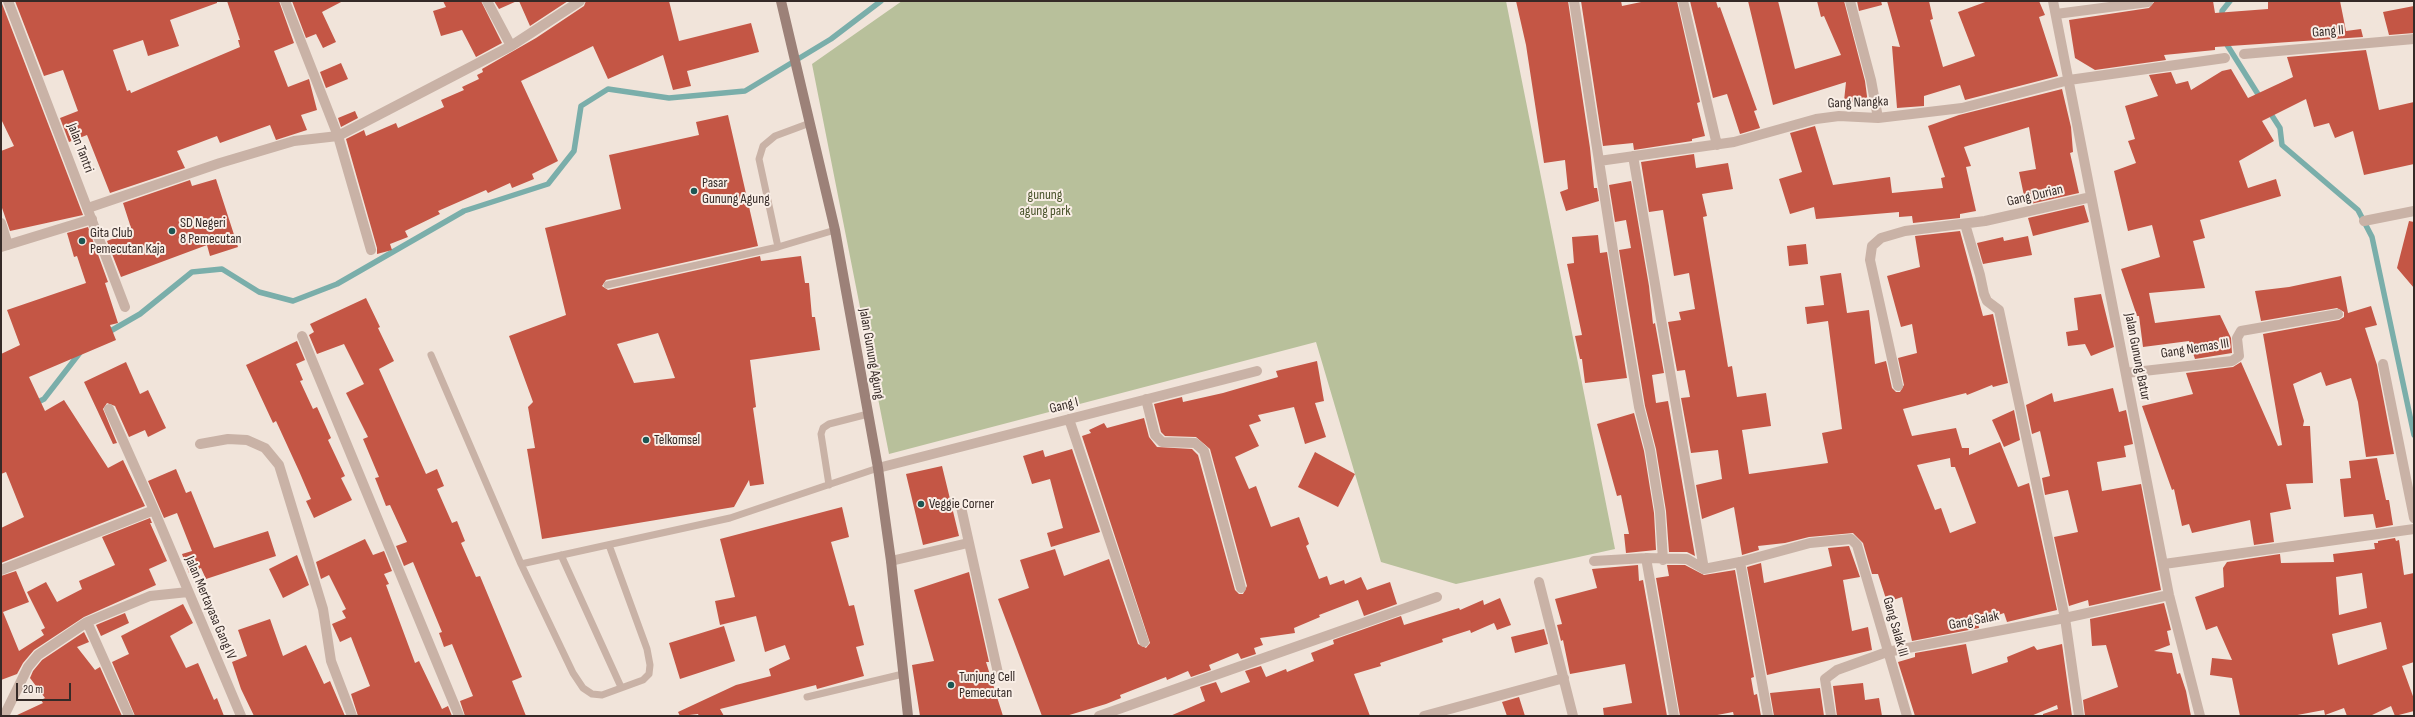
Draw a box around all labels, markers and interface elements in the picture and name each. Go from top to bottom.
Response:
street label: Gang II [2311,22,2345,42]
street label: Gang Nangka [1827,94,1889,112]
street label: Jalan Tantri [63,121,97,175]
place label: Pasar Gunung Agung [702,175,770,208]
street label: Gang Durian [2005,181,2065,211]
marker: Pasar Gunung Agung [689,186,699,196]
park label: gunung agung park [1019,187,1071,220]
place label: SD Negeri 8 Pemecutan [180,215,242,248]
place label: Gita Club Pemecutan Kaja [90,225,165,258]
marker: SD Negeri 8 Pemecutan [167,226,177,236]
marker: Gita Club Pemecutan Kaja [77,236,87,246]
street label: Jalan Gunung Agung [855,307,887,401]
street label: Jalan Gunung Batur [2120,312,2154,402]
street label: Gang Nemas III [2160,335,2230,363]
street label: Gang I [1048,394,1080,418]
place label: Telkomsel [654,432,700,448]
marker: Telkomsel [641,435,651,445]
place label: Veggie Corner [929,496,994,512]
marker: Veggie Corner [916,499,926,509]
street label: Jalan Mertayasa Gang IV [181,554,239,662]
street label: Gang Salak III [1878,595,1912,659]
street label: Gang Salak [1947,608,2001,634]
place label: Tunjung Cell Pemecutan [959,669,1015,702]
scale bar [18,675,73,701]
marker: Tunjung Cell Pemecutan [946,680,956,690]
text: 20 m [23,682,43,697]

